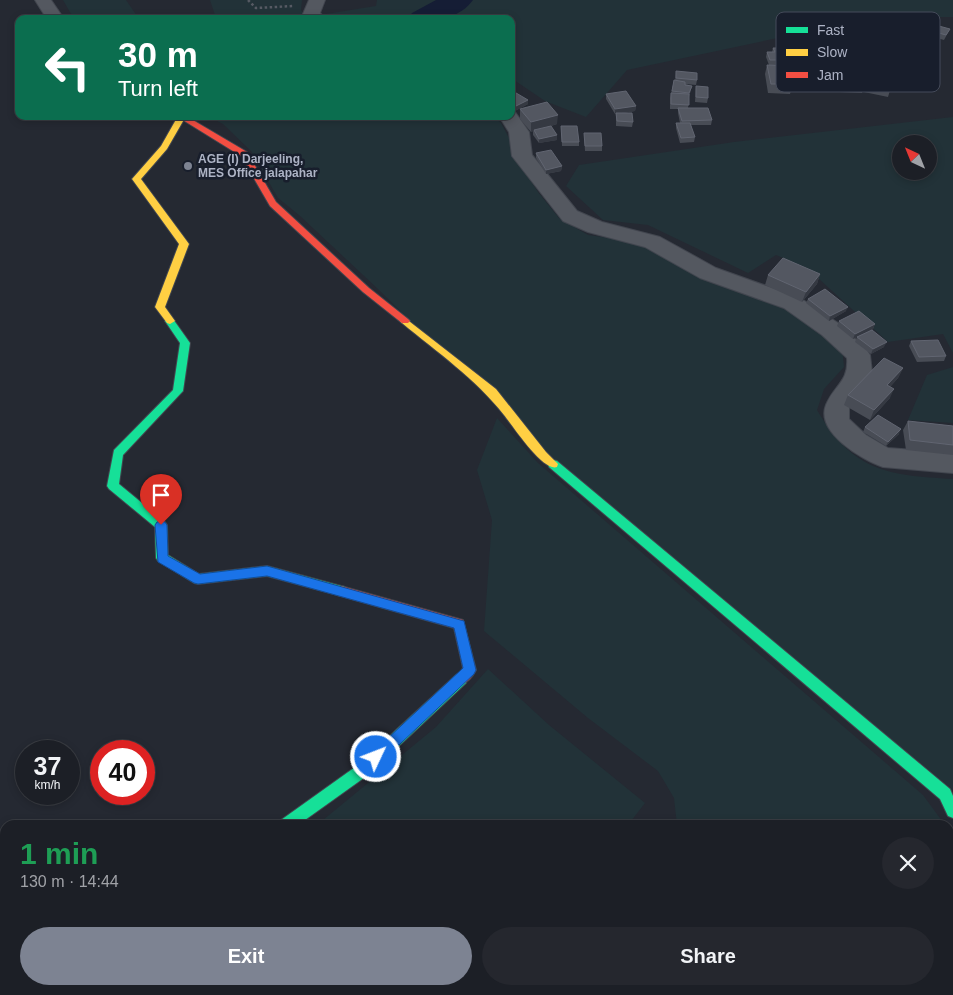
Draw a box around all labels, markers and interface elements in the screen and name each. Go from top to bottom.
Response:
legend [776,12,940,92]
text: Fast [817,22,844,38]
icon: left [35,35,100,100]
text: 30 m [118,35,198,74]
text: Slow [817,44,848,60]
text: Jam [817,67,843,83]
text: Turn left [118,76,198,101]
north arrow [892,135,938,180]
map controls [892,135,937,180]
place label: AGE (I) Darjeeling, MES Office jalapahar [198,152,318,180]
marker: AGE (I) Darjeeling, MES Office jalapahar [182,160,194,172]
pin [140,474,182,525]
icon: arrive [147,481,175,509]
position arrow [349,730,401,782]
speed limit sign: 40 [90,740,155,805]
text: 37 [34,752,61,780]
text: km/h [34,778,61,792]
text: 1 min [20,837,98,870]
button: close [882,837,934,889]
text: 130 m · 14:44 [20,873,119,890]
button: Exit [20,927,472,985]
button: Share [482,927,934,985]

